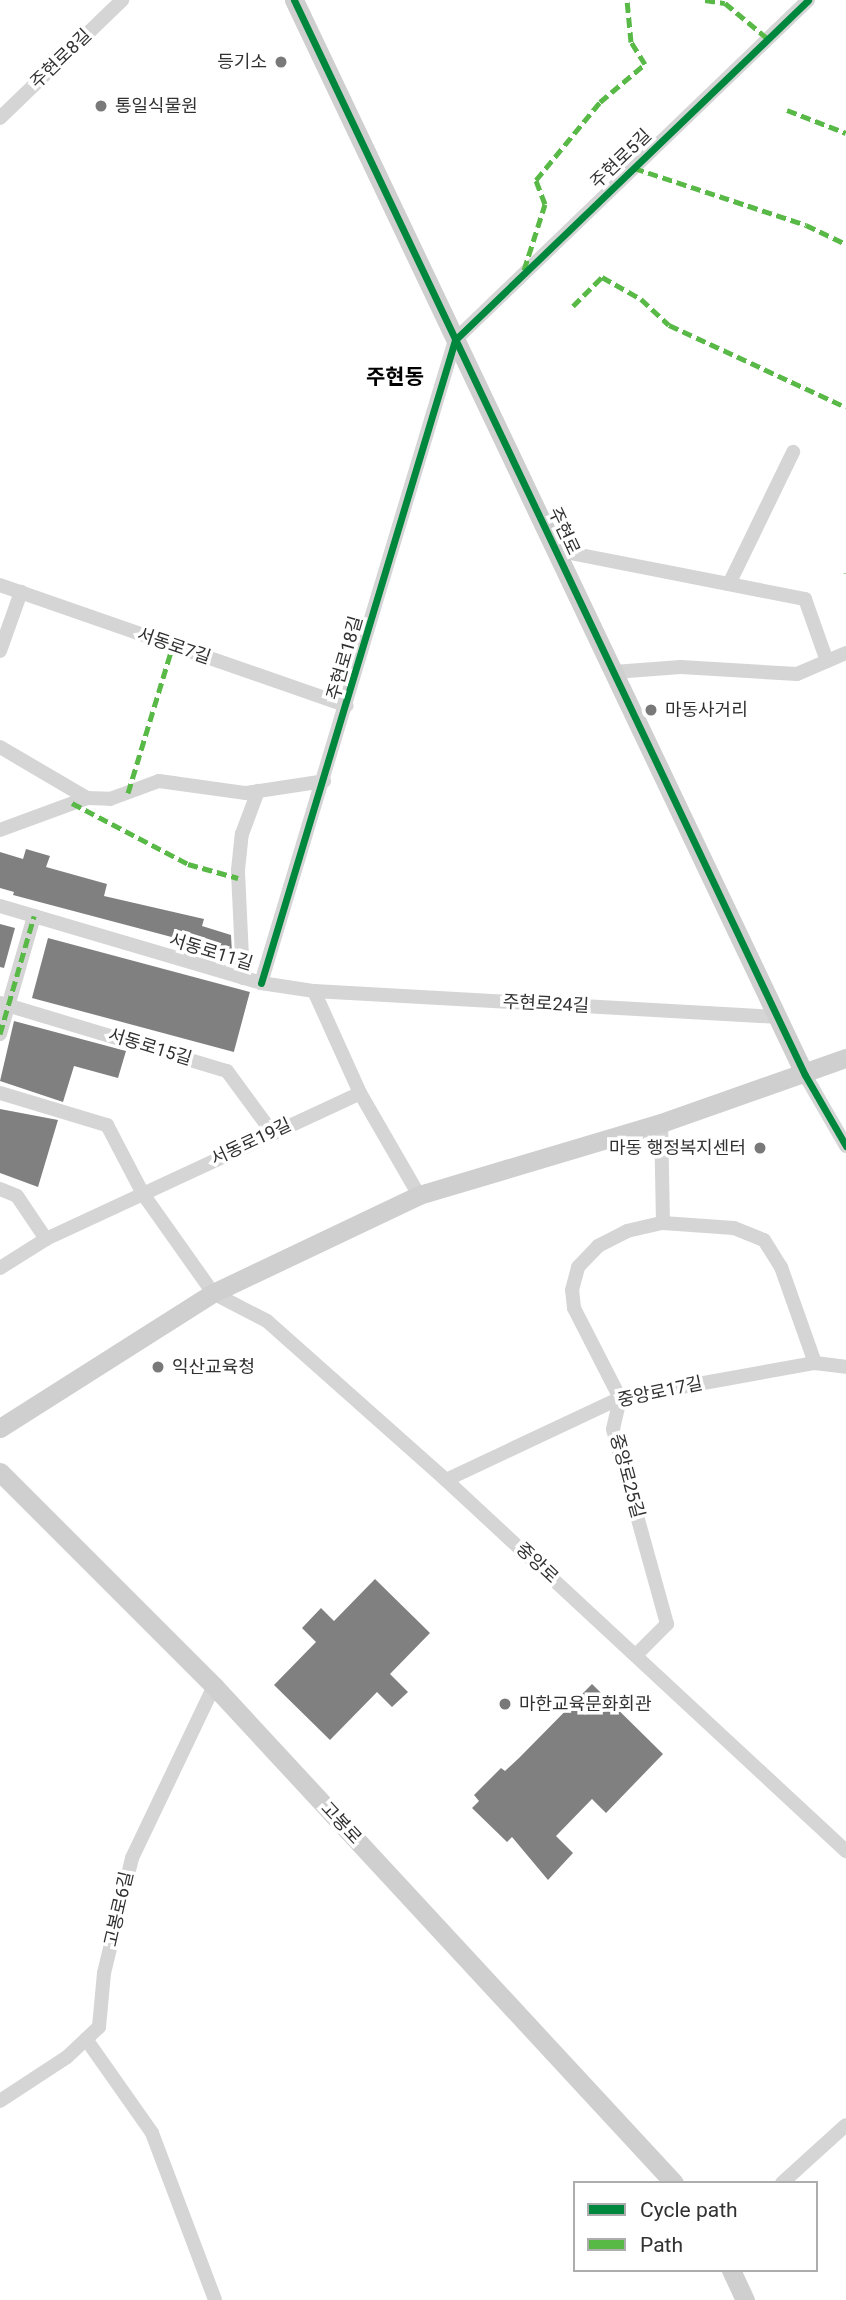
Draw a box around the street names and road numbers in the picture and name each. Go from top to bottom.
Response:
street label: 주현로8길 [26,25,96,93]
street label: 주현로5길 [586,125,656,193]
street label: 주현로 [544,504,584,558]
street label: 주현로18길 [323,613,367,703]
street label: 서동로7길 [134,623,214,669]
street label: 서동로11길 [166,929,256,975]
street label: 주현로24길 [502,991,590,1017]
street label: 서동로15길 [105,1024,195,1070]
street label: 서동로19길 [207,1114,295,1170]
street label: 중앙로17길 [615,1372,705,1412]
street label: 중앙로25길 [605,1431,649,1521]
street label: 중앙로 [511,1538,563,1588]
street label: 고봉로 [316,1797,366,1849]
street label: 고봉로6길 [100,1869,138,1949]

